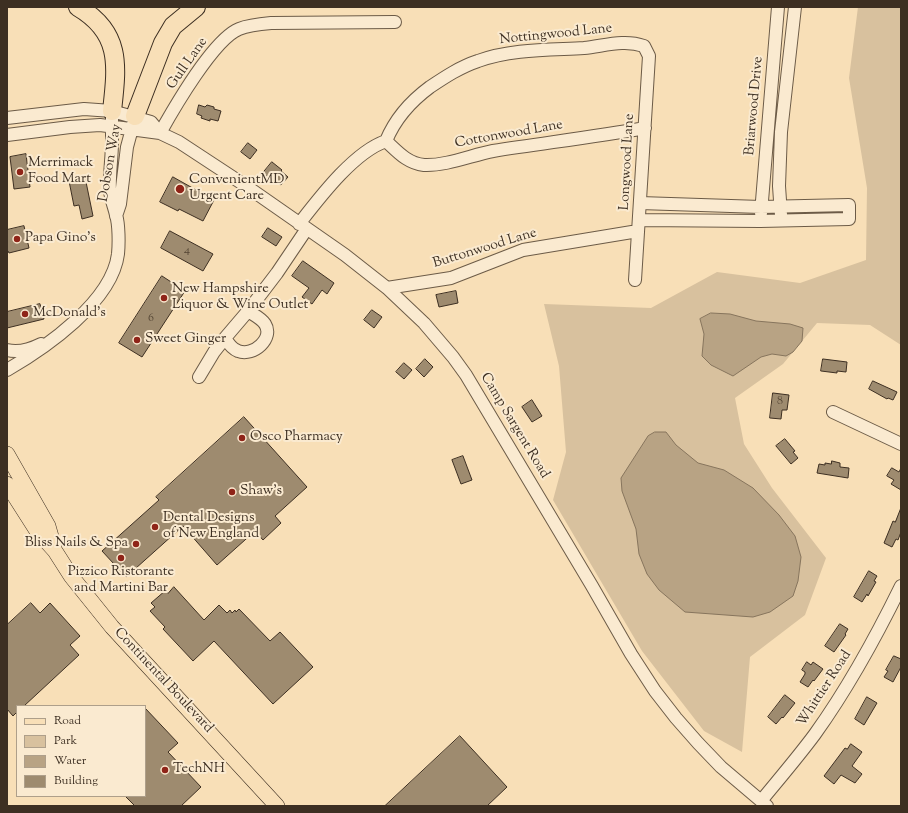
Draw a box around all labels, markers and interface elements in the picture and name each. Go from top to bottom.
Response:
street label: Nottingwood Lane [499,21,613,49]
street label: Gull Lane [164,35,212,93]
street label: Briarwood Drive [742,56,768,156]
street label: Longwood Lane [617,113,639,211]
street label: Cottonwood Lane [454,117,564,153]
street label: Dobson Way [96,123,126,203]
place label: Merrimack Food Mart [28,156,93,188]
marker: Merrimack Food Mart [15,167,25,177]
place label: ConvenientMD Urgent Care [189,173,284,206]
marker: ConvenientMD Urgent Care [174,183,186,195]
street label: Buttonwood Lane [431,225,539,273]
place label: Papa Gino's [25,231,96,247]
marker: Papa Gino's [12,234,22,244]
house number: 4 [184,244,190,258]
place label: New Hampshire Liquor & Wine Outlet [172,282,308,314]
marker: New Hampshire Liquor & Wine Outlet [159,293,169,303]
place label: McDonald's [33,306,106,322]
marker: McDonald's [20,309,30,319]
house number: 6 [148,312,154,326]
place label: Sweet Ginger [145,332,226,348]
marker: Sweet Ginger [132,335,142,345]
street label: Camp Sargent Road [476,370,552,482]
house number: 8 [777,395,783,409]
place label: Osco Pharmacy [250,430,343,446]
marker: Osco Pharmacy [237,433,247,443]
place label: Shaw's [240,484,282,500]
marker: Shaw's [227,487,237,497]
place label: Dental Designs of New England [163,511,259,544]
marker: Dental Designs of New England [150,522,160,532]
place label: Bliss Nails & Spa [25,536,128,552]
marker: Bliss Nails & Spa [131,539,141,549]
marker: Pizzico Ristorante and Martini Bar [116,553,126,563]
place label: Pizzico Ristorante and Martini Bar [68,565,174,598]
street label: Continental Boulevard [110,625,216,737]
street label: Whittier Road [794,648,856,730]
legend [16,705,146,797]
text: Road [54,712,81,730]
text: Park [54,732,77,750]
text: Water [54,752,86,770]
place label: TechNH [173,762,225,778]
marker: TechNH [160,765,170,775]
text: Building [54,772,98,790]

